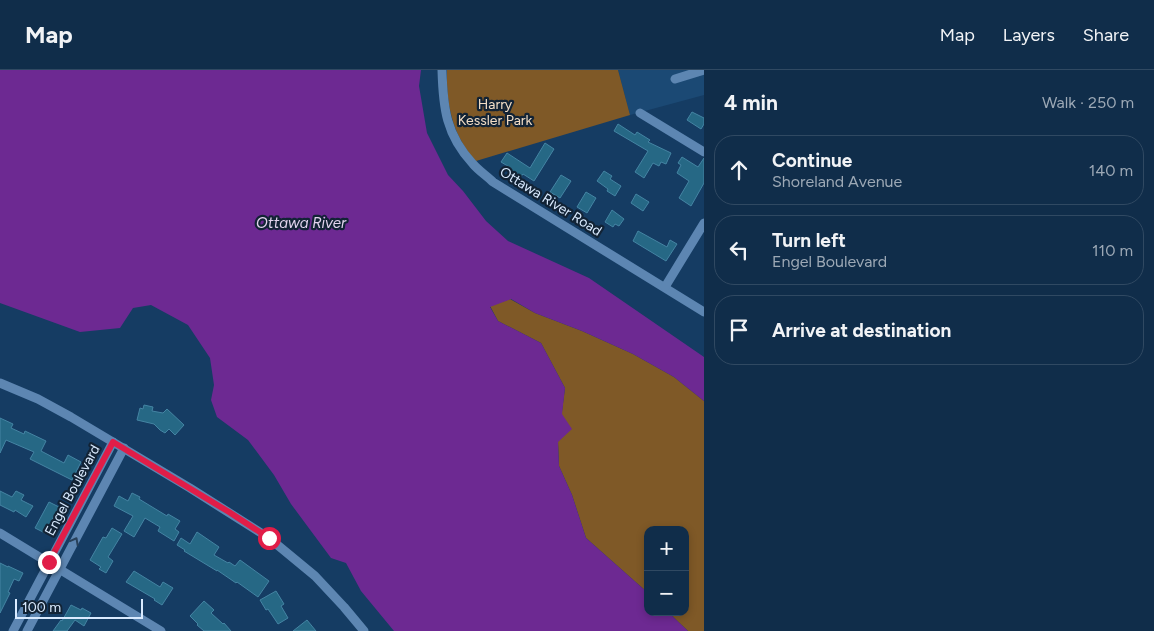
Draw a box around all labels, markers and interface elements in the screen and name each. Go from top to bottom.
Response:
text: Map [25,20,73,49]
text: Map [940,24,975,46]
text: Layers [1003,24,1055,46]
text: Share [1083,24,1129,46]
text: 4 min [724,90,778,115]
text: Walk · 250 m [1042,93,1134,112]
park label: Harry Kessler Park [458,96,533,129]
text: Continue [772,149,852,172]
icon: ahead [725,156,753,184]
text: 140 m [1089,161,1133,180]
street label: Ottawa River Road [497,163,605,240]
text: Shoreland Avenue [772,172,902,191]
water label: Ottawa River [256,214,347,232]
text: Turn left [772,229,846,252]
icon: left [725,236,753,264]
text: 110 m [1092,241,1133,260]
text: Engel Boulevard [772,252,887,271]
icon: arrive [725,316,753,344]
text: Arrive at destination [772,319,951,342]
street label: Engel Boulevard [41,442,104,539]
map controls [644,526,689,616]
button: + [644,526,689,571]
route start [258,527,281,550]
one-way arrow [68,538,78,547]
route end [38,551,61,574]
button: − [644,571,689,616]
scale bar [15,596,142,619]
text: 100 m [22,599,61,616]

